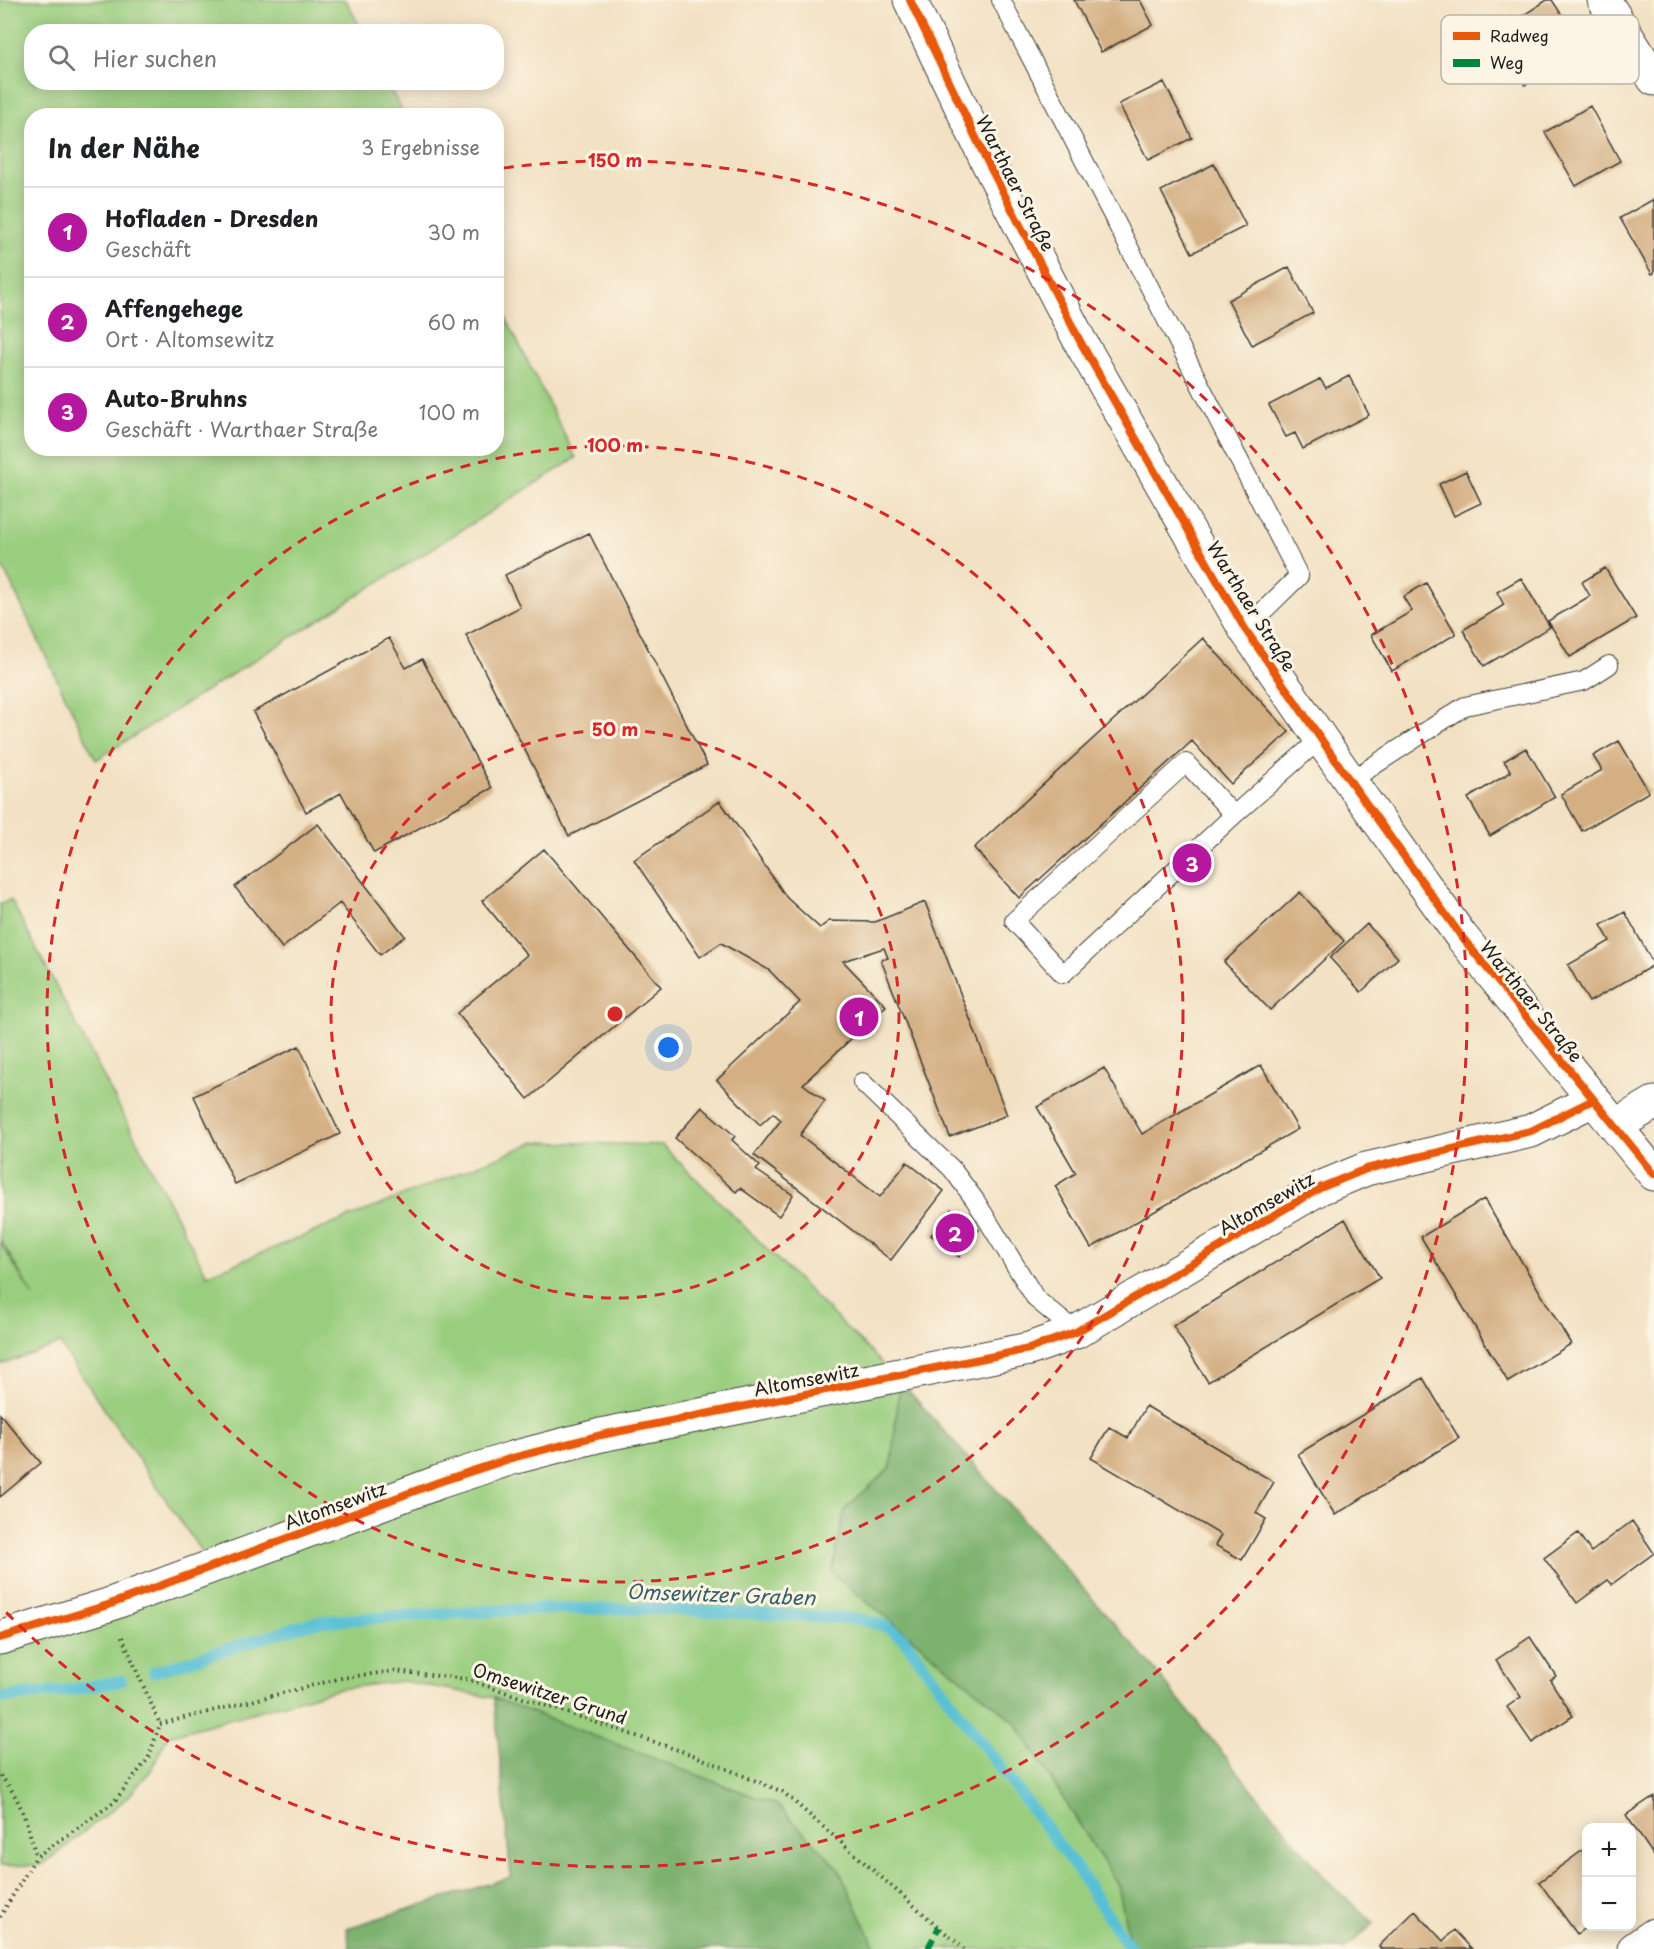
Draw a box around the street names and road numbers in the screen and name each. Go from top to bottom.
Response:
street label: Warthaer Straße [970,110,1062,256]
street label: Warthaer Straße [1201,535,1303,677]
street label: Warthaer Straße [1474,934,1590,1068]
street label: Altomsewitz [1213,1164,1319,1241]
street label: Altomsewitz [751,1356,861,1402]
street label: Altomsewitz [280,1474,390,1536]
street label: Omsewitzer Grund [469,1655,631,1731]

